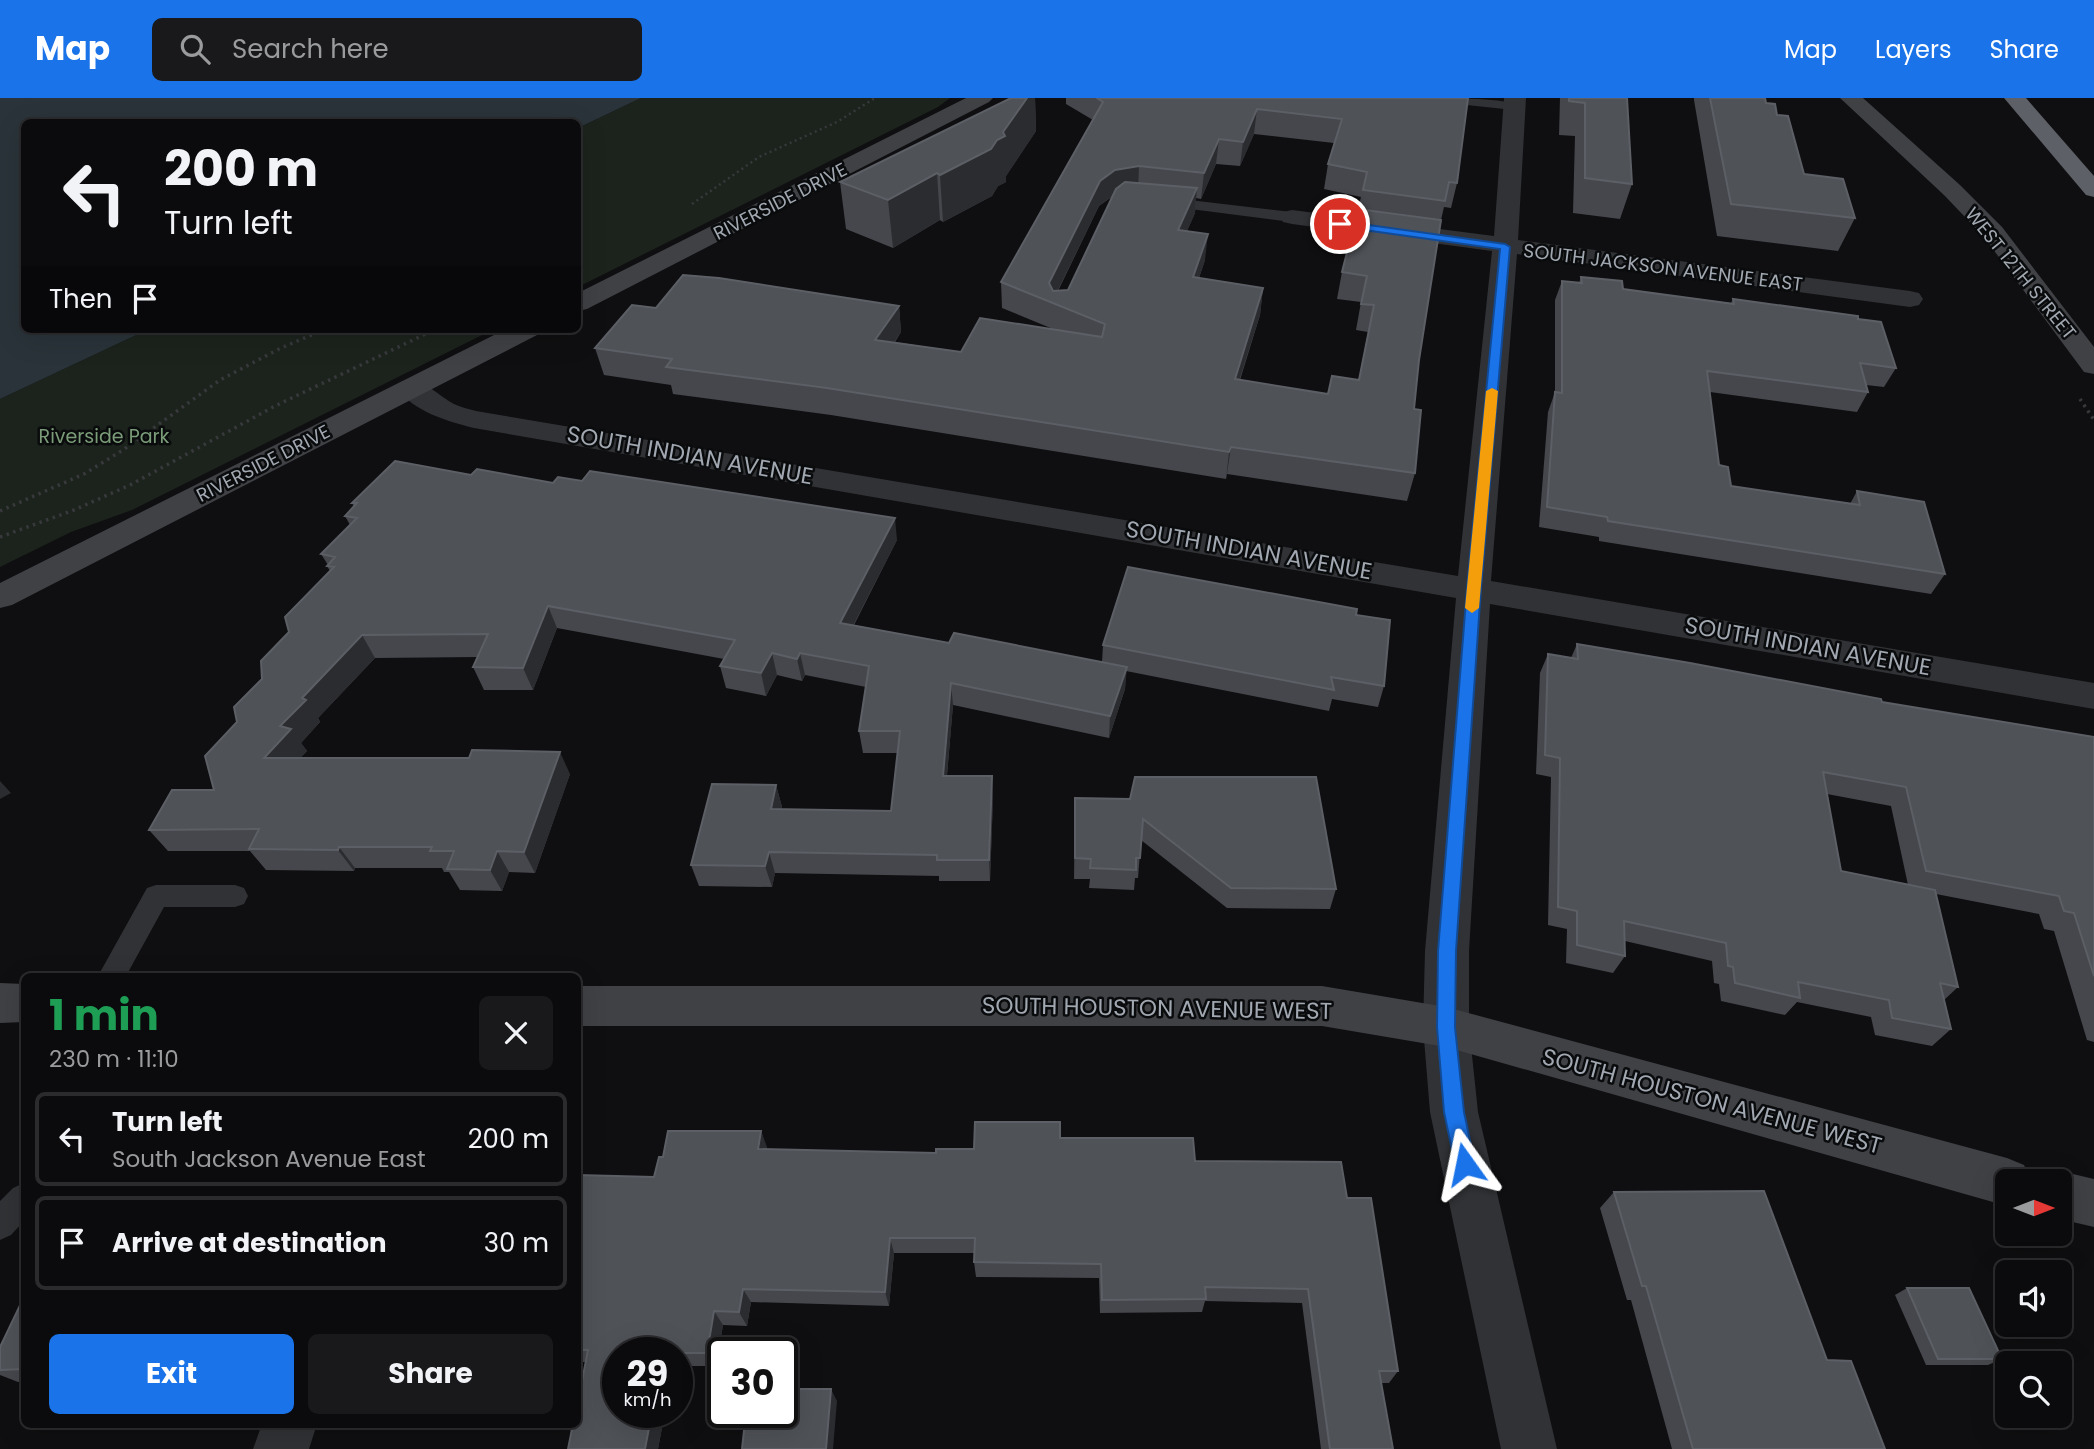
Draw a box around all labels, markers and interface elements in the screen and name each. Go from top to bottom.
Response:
search box [152,18,642,81]
text: Map [35,25,110,72]
icon: search [176,30,214,68]
text: Search here [232,31,389,67]
text: Map [1784,33,1837,66]
text: Layers [1875,33,1951,66]
text: Share [1989,33,2059,66]
text: 200 m [164,135,318,203]
icon: left [49,147,140,238]
street label: RIVERSIDE DRIVE [709,156,852,247]
pin [1310,194,1370,254]
text: Turn left [164,200,293,245]
street label: WEST 12TH STREET [1959,201,2082,345]
icon: arrive [1321,205,1359,243]
street label: SOUTH JACKSON AVENUE EAST [1522,237,1804,298]
icon: arrive [126,280,164,318]
text: Then [49,281,112,317]
street label: RIVERSIDE DRIVE [192,418,335,509]
street label: SOUTH INDIAN AVENUE [564,418,816,492]
park label: Riverside Park [39,423,170,450]
street label: SOUTH INDIAN AVENUE [1123,513,1375,587]
street label: SOUTH INDIAN AVENUE [1682,609,1934,683]
text: 1 min [49,986,159,1045]
street label: SOUTH HOUSTON AVENUE WEST [982,989,1332,1027]
button: close [479,996,553,1070]
street label: SOUTH HOUSTON AVENUE WEST [1539,1040,1885,1162]
text: 230 m · 11:10 [49,1043,179,1075]
text: Turn left [112,1104,223,1140]
icon: left [53,1120,91,1158]
text: 200 m [468,1121,549,1157]
position arrow [1428,1127,1502,1201]
text: South Jackson Avenue East [112,1143,426,1175]
north arrow [1995,1169,2072,1246]
map controls [1995,1169,2072,1428]
icon: arrive [53,1224,91,1262]
text: Arrive at destination [112,1225,387,1261]
text: 30 m [484,1225,549,1261]
button: sound [1995,1260,2072,1337]
button: Exit [49,1334,294,1414]
button: Share [308,1334,553,1414]
speed limit sign: 30 [707,1337,798,1428]
text: 29 [627,1349,668,1398]
button: search [1995,1351,2072,1428]
text: km/h [624,1387,671,1412]

